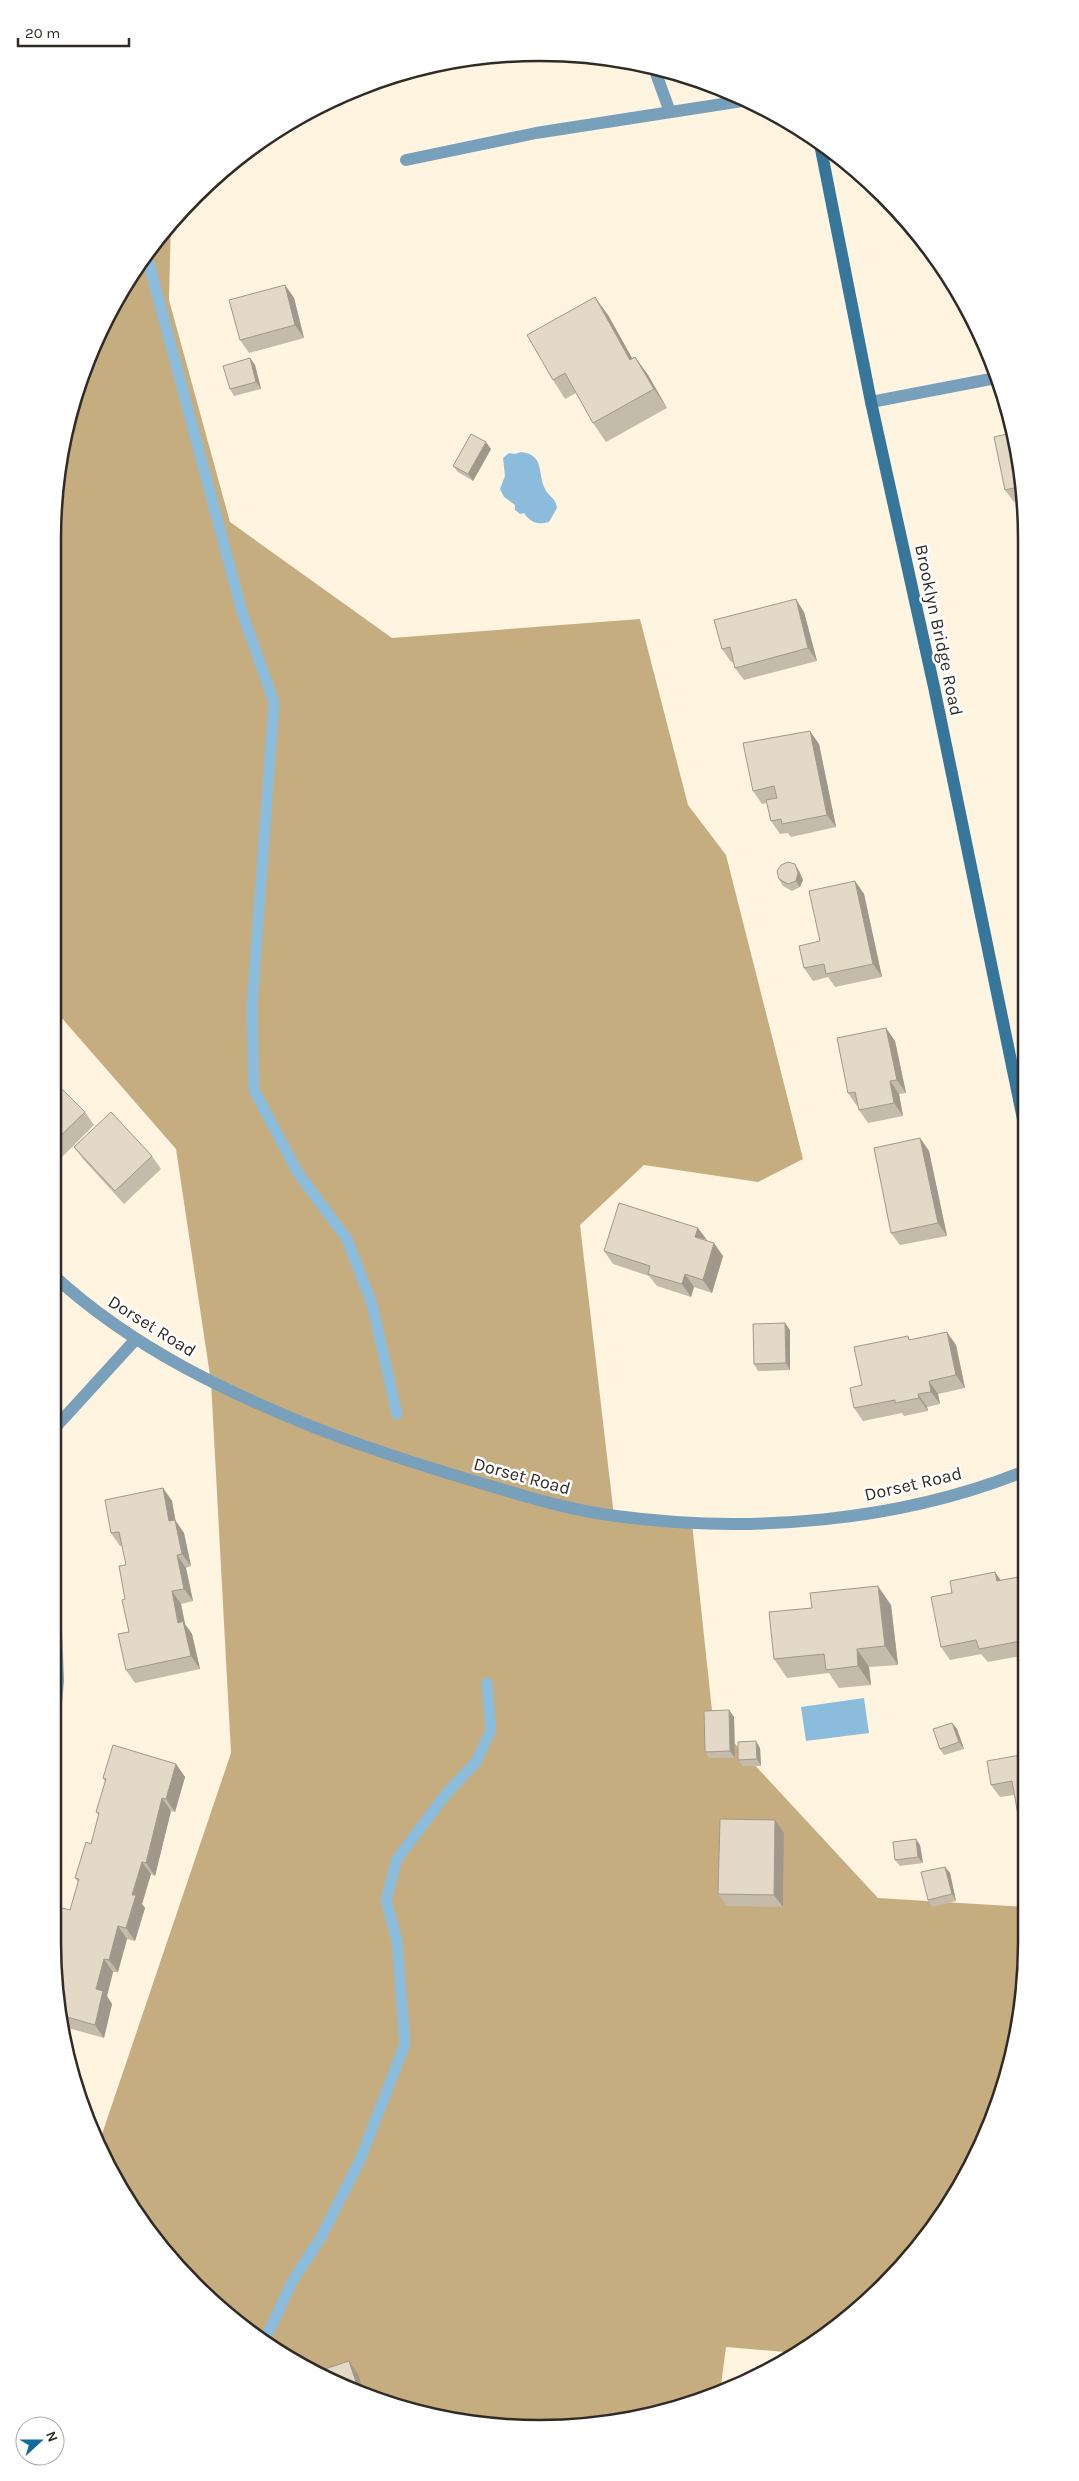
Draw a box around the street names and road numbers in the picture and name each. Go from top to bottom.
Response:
street label: Brooklyn Bridge Road [910,542,968,718]
street label: Dorset Road [104,1290,200,1362]
street label: Dorset Road [471,1453,573,1499]
street label: Dorset Road [862,1462,964,1506]

